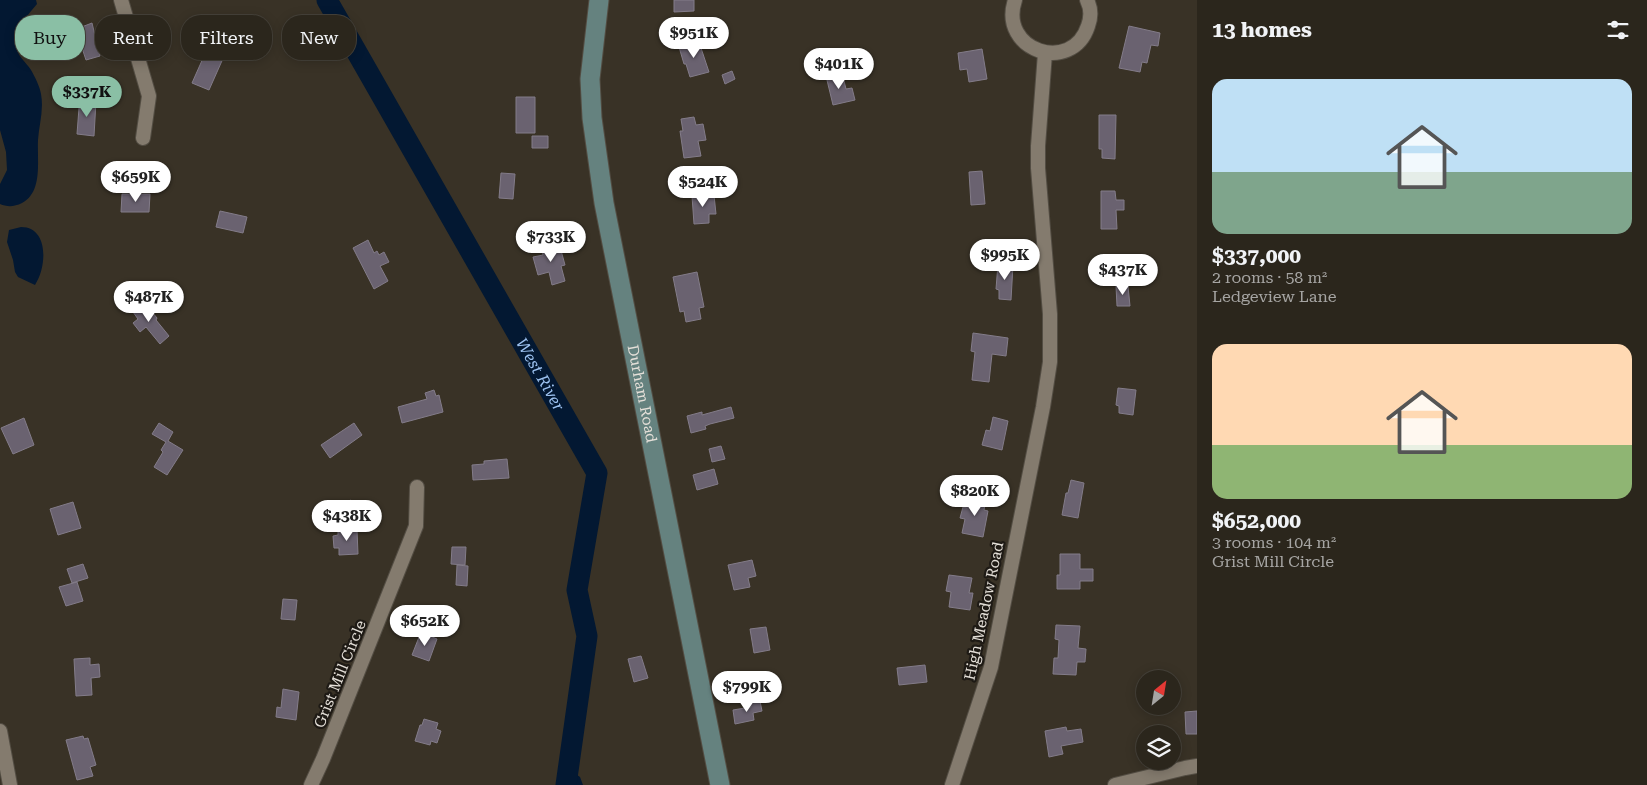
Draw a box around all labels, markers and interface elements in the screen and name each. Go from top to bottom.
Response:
chip: Buy [15,15,85,60]
chip: Rent [95,15,171,60]
chip: Filters [181,15,272,60]
chip: New [282,15,356,60]
icon: filters [1604,16,1632,44]
pin: $951K [659,17,729,59]
text: 13 homes [1212,18,1312,42]
text: $951K [670,23,718,42]
pin: $401K [804,48,874,90]
text: $401K [815,54,863,73]
pin: $337K [52,76,122,118]
text: $337K [63,82,111,101]
icon: home [1377,112,1467,202]
pin: $659K [101,160,171,203]
pin: $524K [668,166,738,208]
text: $659K [112,167,160,186]
text: $524K [679,172,727,191]
pin: $733K [516,220,586,263]
text: $733K [527,227,575,246]
pin: $995K [970,238,1040,281]
text: $337,000 [1212,244,1301,268]
text: $995K [981,245,1029,264]
pin: $437K [1088,254,1158,296]
text: $437K [1099,260,1147,279]
text: 2 rooms · 58 m² [1212,268,1327,287]
pin: $487K [114,280,184,323]
text: $487K [125,287,173,306]
text: Ledgeview Lane [1212,287,1337,306]
water label: West River [512,335,569,414]
street label: Durham Road [623,343,661,445]
icon: home [1377,377,1467,467]
pin: $820K [940,474,1010,517]
text: $820K [951,481,999,500]
pin: $438K [312,500,382,542]
text: $438K [323,506,371,525]
text: $652,000 [1212,509,1301,533]
text: 3 rooms · 104 m² [1212,533,1336,552]
street label: High Meadow Road [961,540,1008,682]
text: Grist Mill Circle [1212,552,1334,571]
pin: $652K [390,604,460,647]
text: $652K [401,611,449,630]
street label: Grist Mill Circle [310,618,370,730]
pin: $799K [712,670,782,713]
north arrow [1136,670,1181,715]
map controls [1136,670,1181,770]
text: $799K [723,677,771,696]
button: layers [1136,725,1181,770]

